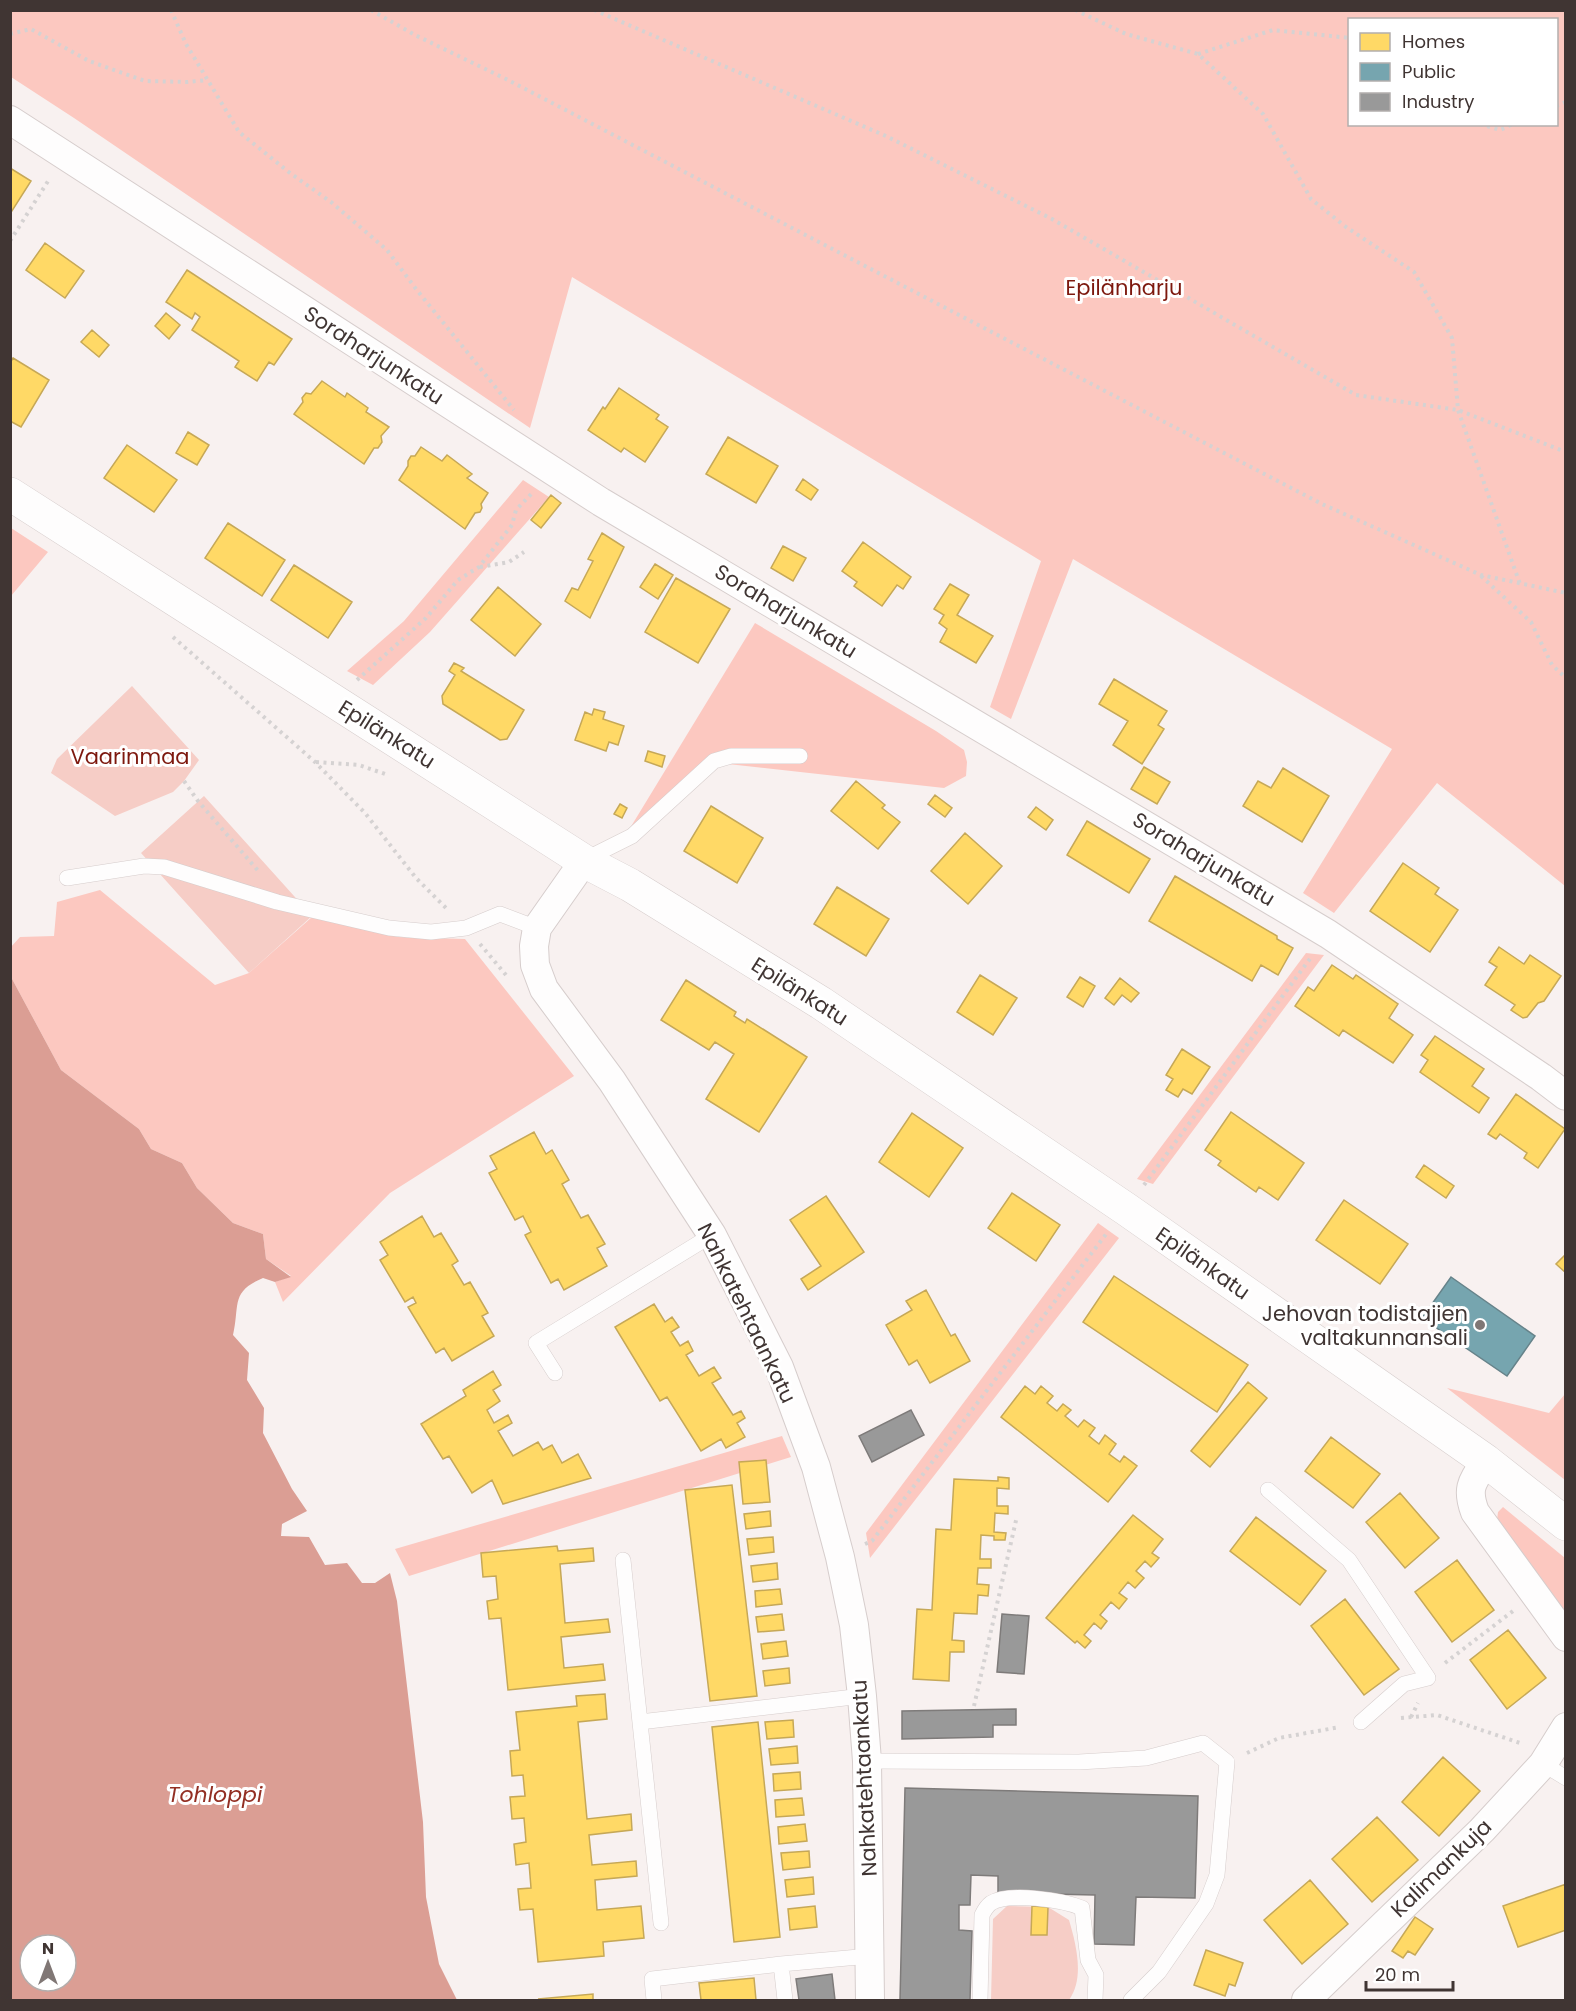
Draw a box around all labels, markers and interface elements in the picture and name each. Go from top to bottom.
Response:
legend [1348,18,1558,126]
text: Homes [1402,29,1465,54]
text: Public [1402,59,1456,84]
text: Industry [1402,89,1474,114]
park label: Epilänharju [1065,273,1183,302]
street label: Soraharjunkatu [298,299,450,411]
street label: Soraharjunkatu [709,557,863,665]
street label: Epilänkatu [333,693,441,775]
park label: Vaarinmaa [70,742,190,771]
street label: Soraharjunkatu [1127,805,1281,913]
street label: Epilänkatu [746,950,854,1032]
street label: Nahkatehtaankatu [691,1218,803,1408]
street label: Epilänkatu [1150,1220,1256,1306]
place label: Jehovan todistajien valtakunnansali [1262,1299,1468,1352]
marker: Jehovan todistajien valtakunnansali [1473,1318,1487,1332]
street label: Nahkatehtaankatu [844,1679,884,1877]
water label: Tohloppi [168,1779,263,1810]
street label: Kalimankuja [1384,1812,1498,1924]
north arrow [18,1933,78,1993]
text: N [42,1937,54,1960]
scale bar [1366,1954,1453,1992]
text: 20 m [1375,1962,1420,1987]

